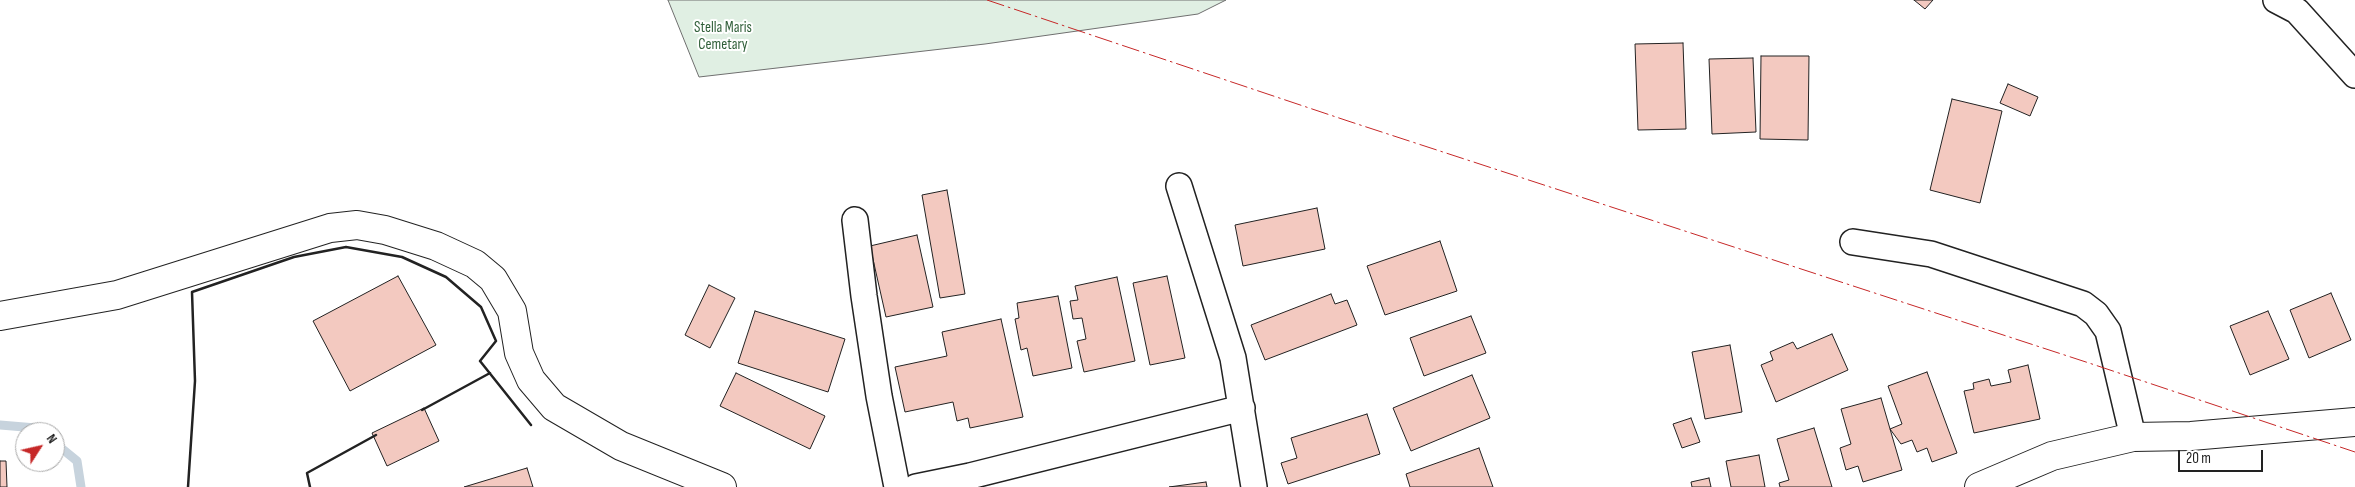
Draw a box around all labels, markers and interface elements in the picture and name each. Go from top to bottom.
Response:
park label: Stella Maris Cemetary [694,19,752,54]
north arrow [15,422,65,472]
text: N [43,431,61,447]
scale bar [2180,440,2265,472]
text: 20 m [2186,449,2211,468]

